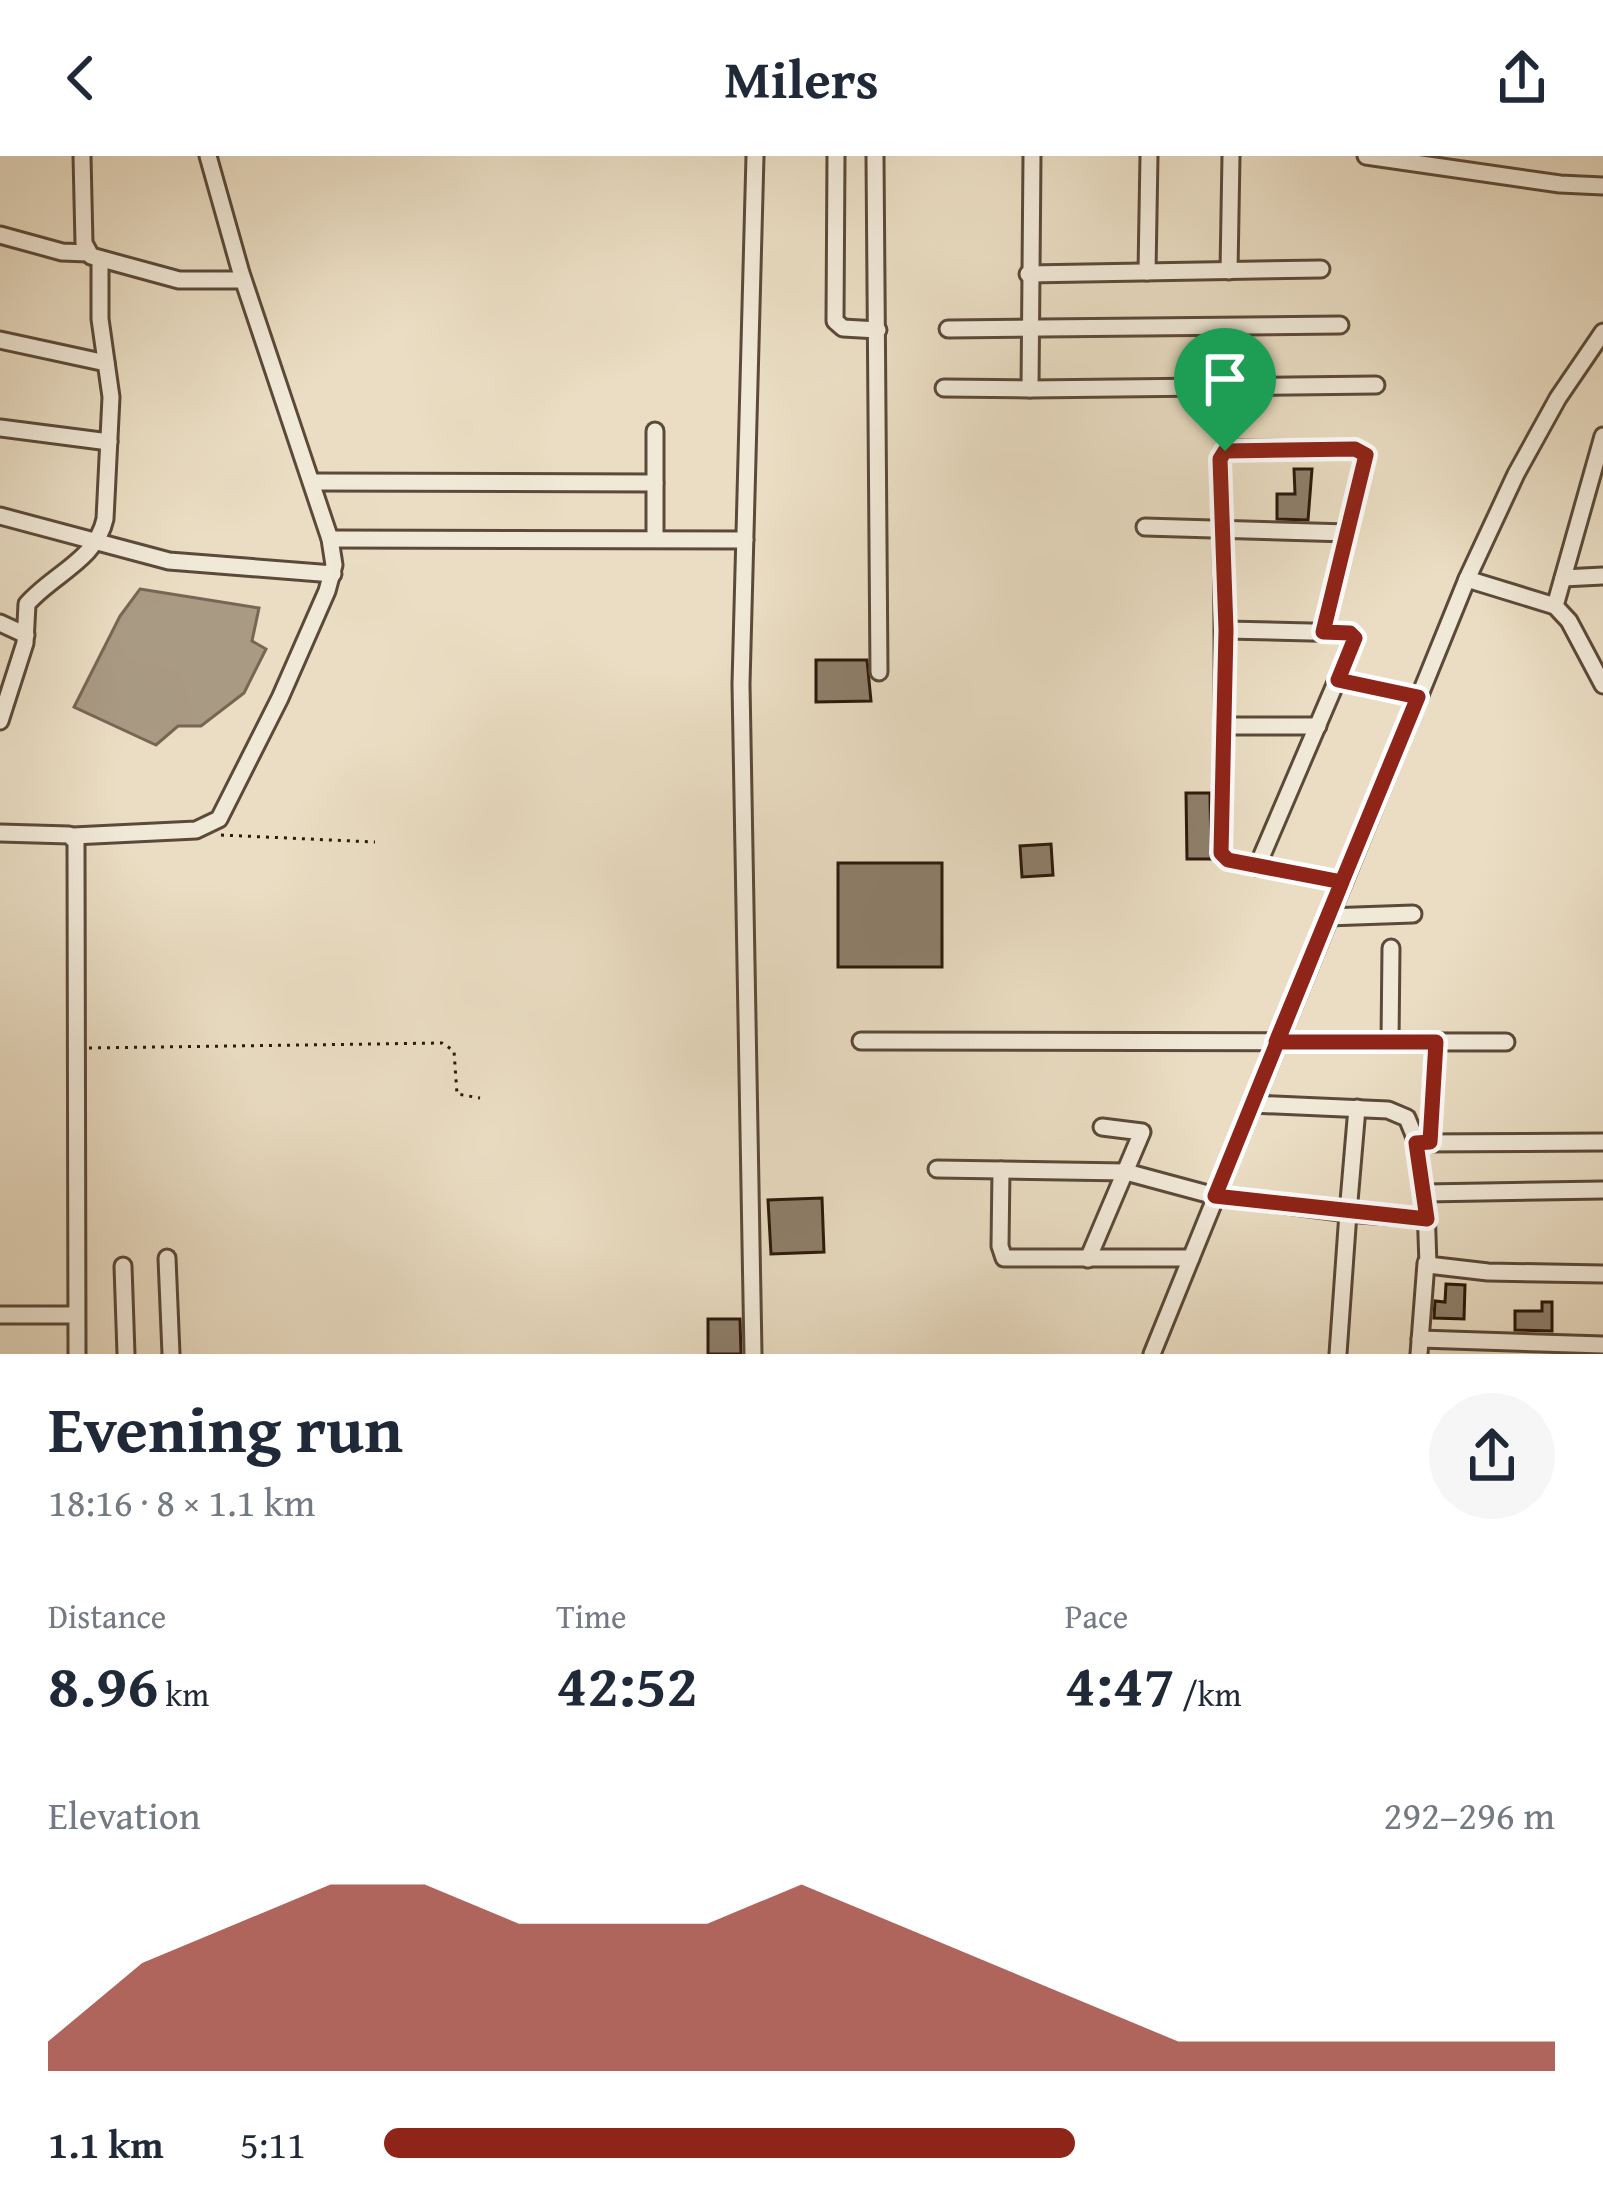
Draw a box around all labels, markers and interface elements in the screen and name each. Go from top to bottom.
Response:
text: Milers [724,39,879,118]
icon: back [48,45,114,111]
icon: share [1489,45,1555,111]
pin [1174,328,1276,451]
icon: arrive [1192,346,1258,412]
text: Evening run [48,1379,403,1476]
button: share [1429,1393,1555,1519]
text: 18:16 · 8 × 1.1 km [48,1473,315,1530]
text: Distance [48,1592,166,1640]
text: Time [556,1592,627,1640]
text: Pace [1065,1592,1128,1640]
text: 8.96 [48,1640,158,1728]
text: 42:52 [556,1640,698,1728]
text: 4:47 [1065,1640,1175,1728]
text: km [158,1670,209,1718]
text: /km [1175,1670,1241,1718]
text: Elevation [48,1786,201,1843]
text: 292–296 m [1383,1786,1555,1843]
text: 1.1 km [48,2115,164,2172]
text: 5:11 [240,2115,306,2172]

